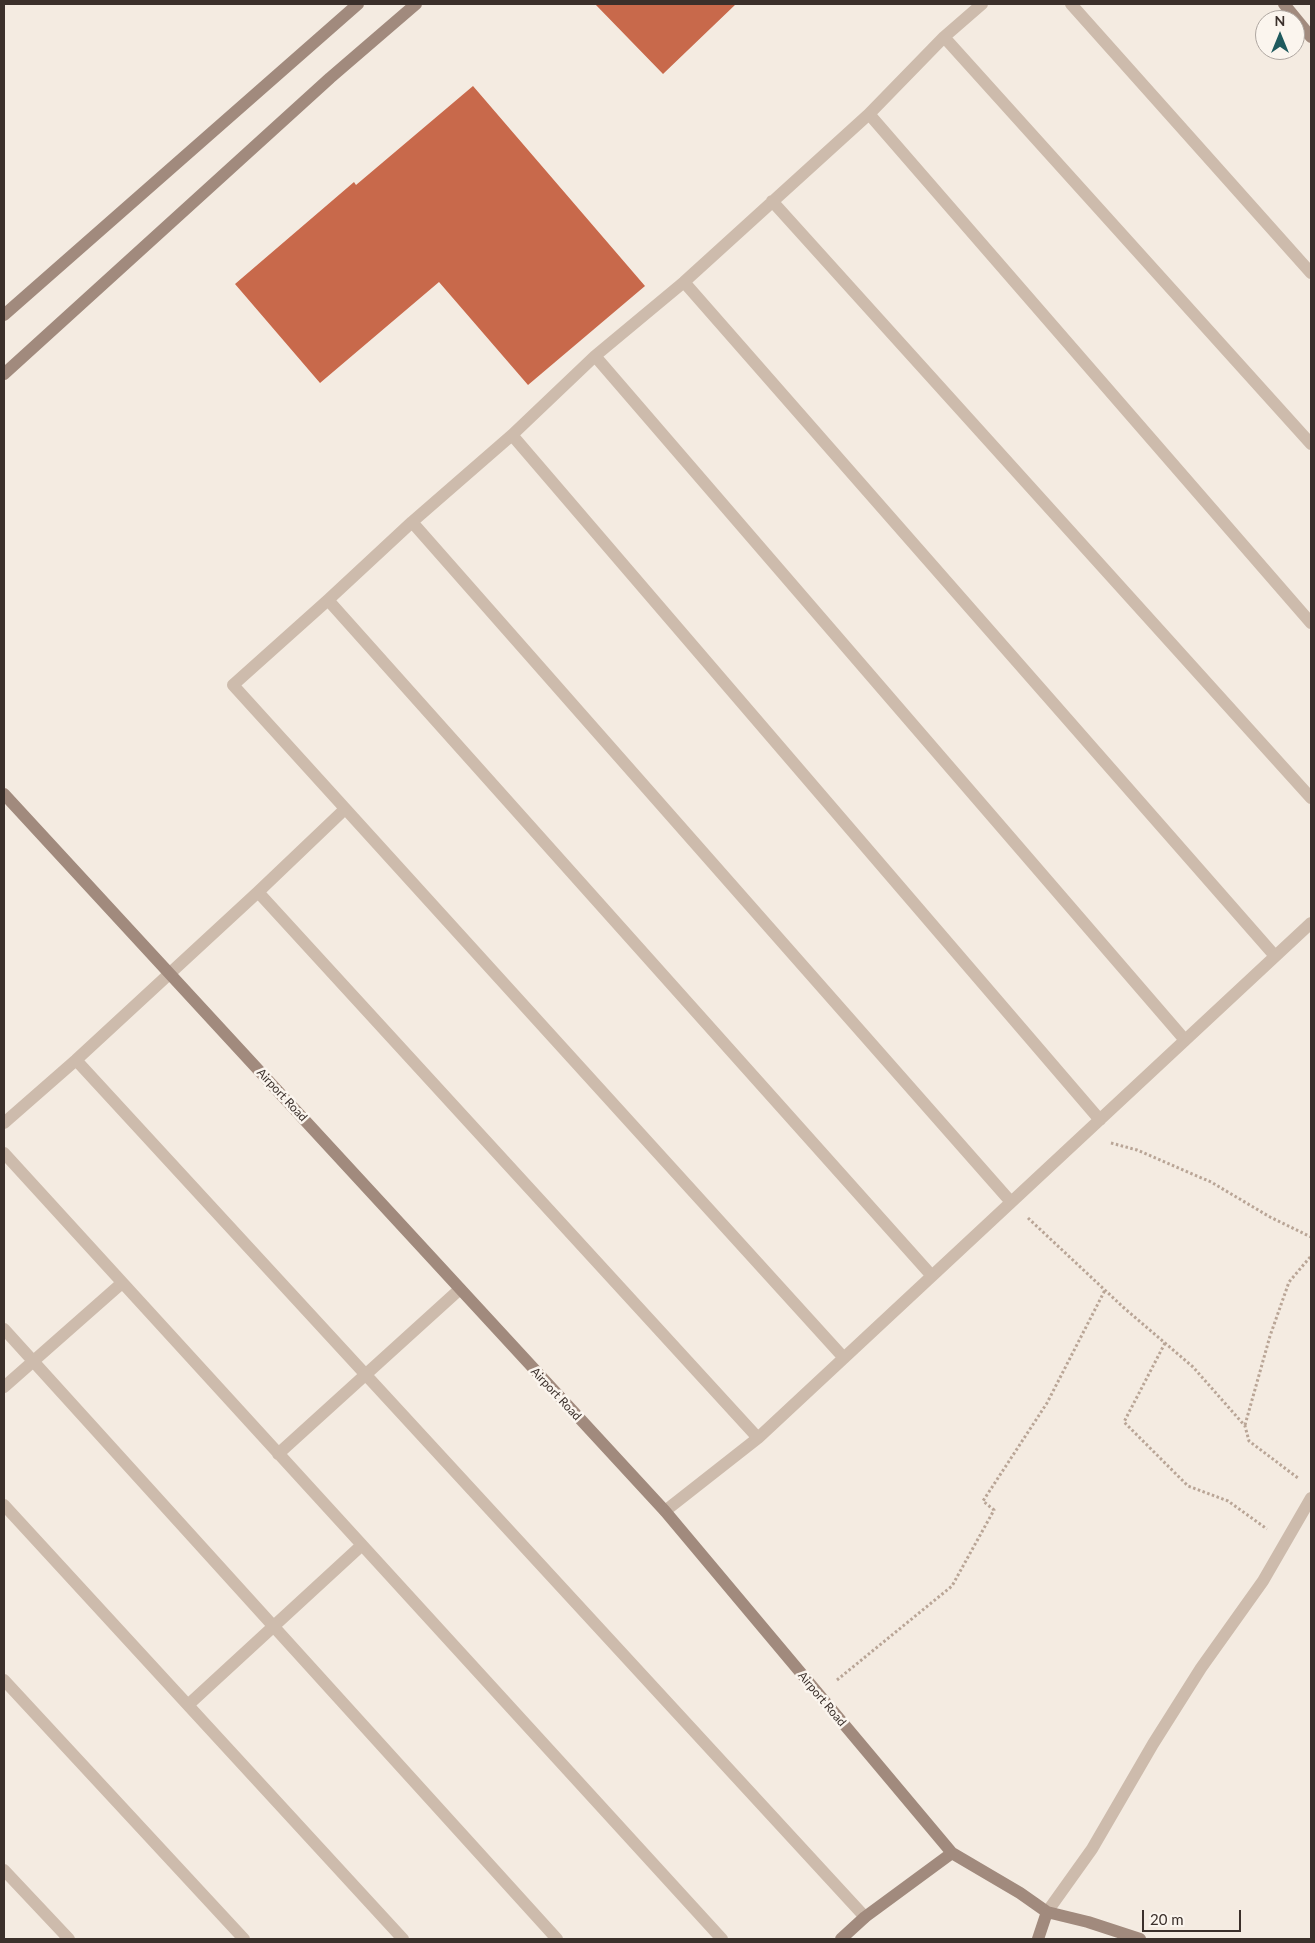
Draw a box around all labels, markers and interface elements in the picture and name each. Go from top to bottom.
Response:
north arrow [1255,10,1305,60]
text: N [1275,12,1285,29]
street label: Airport Road [254,1066,310,1124]
street label: Airport Road [528,1365,584,1423]
street label: Airport Road [795,1669,849,1729]
scale bar [1145,1900,1244,1932]
text: 20 m [1150,1910,1184,1928]

